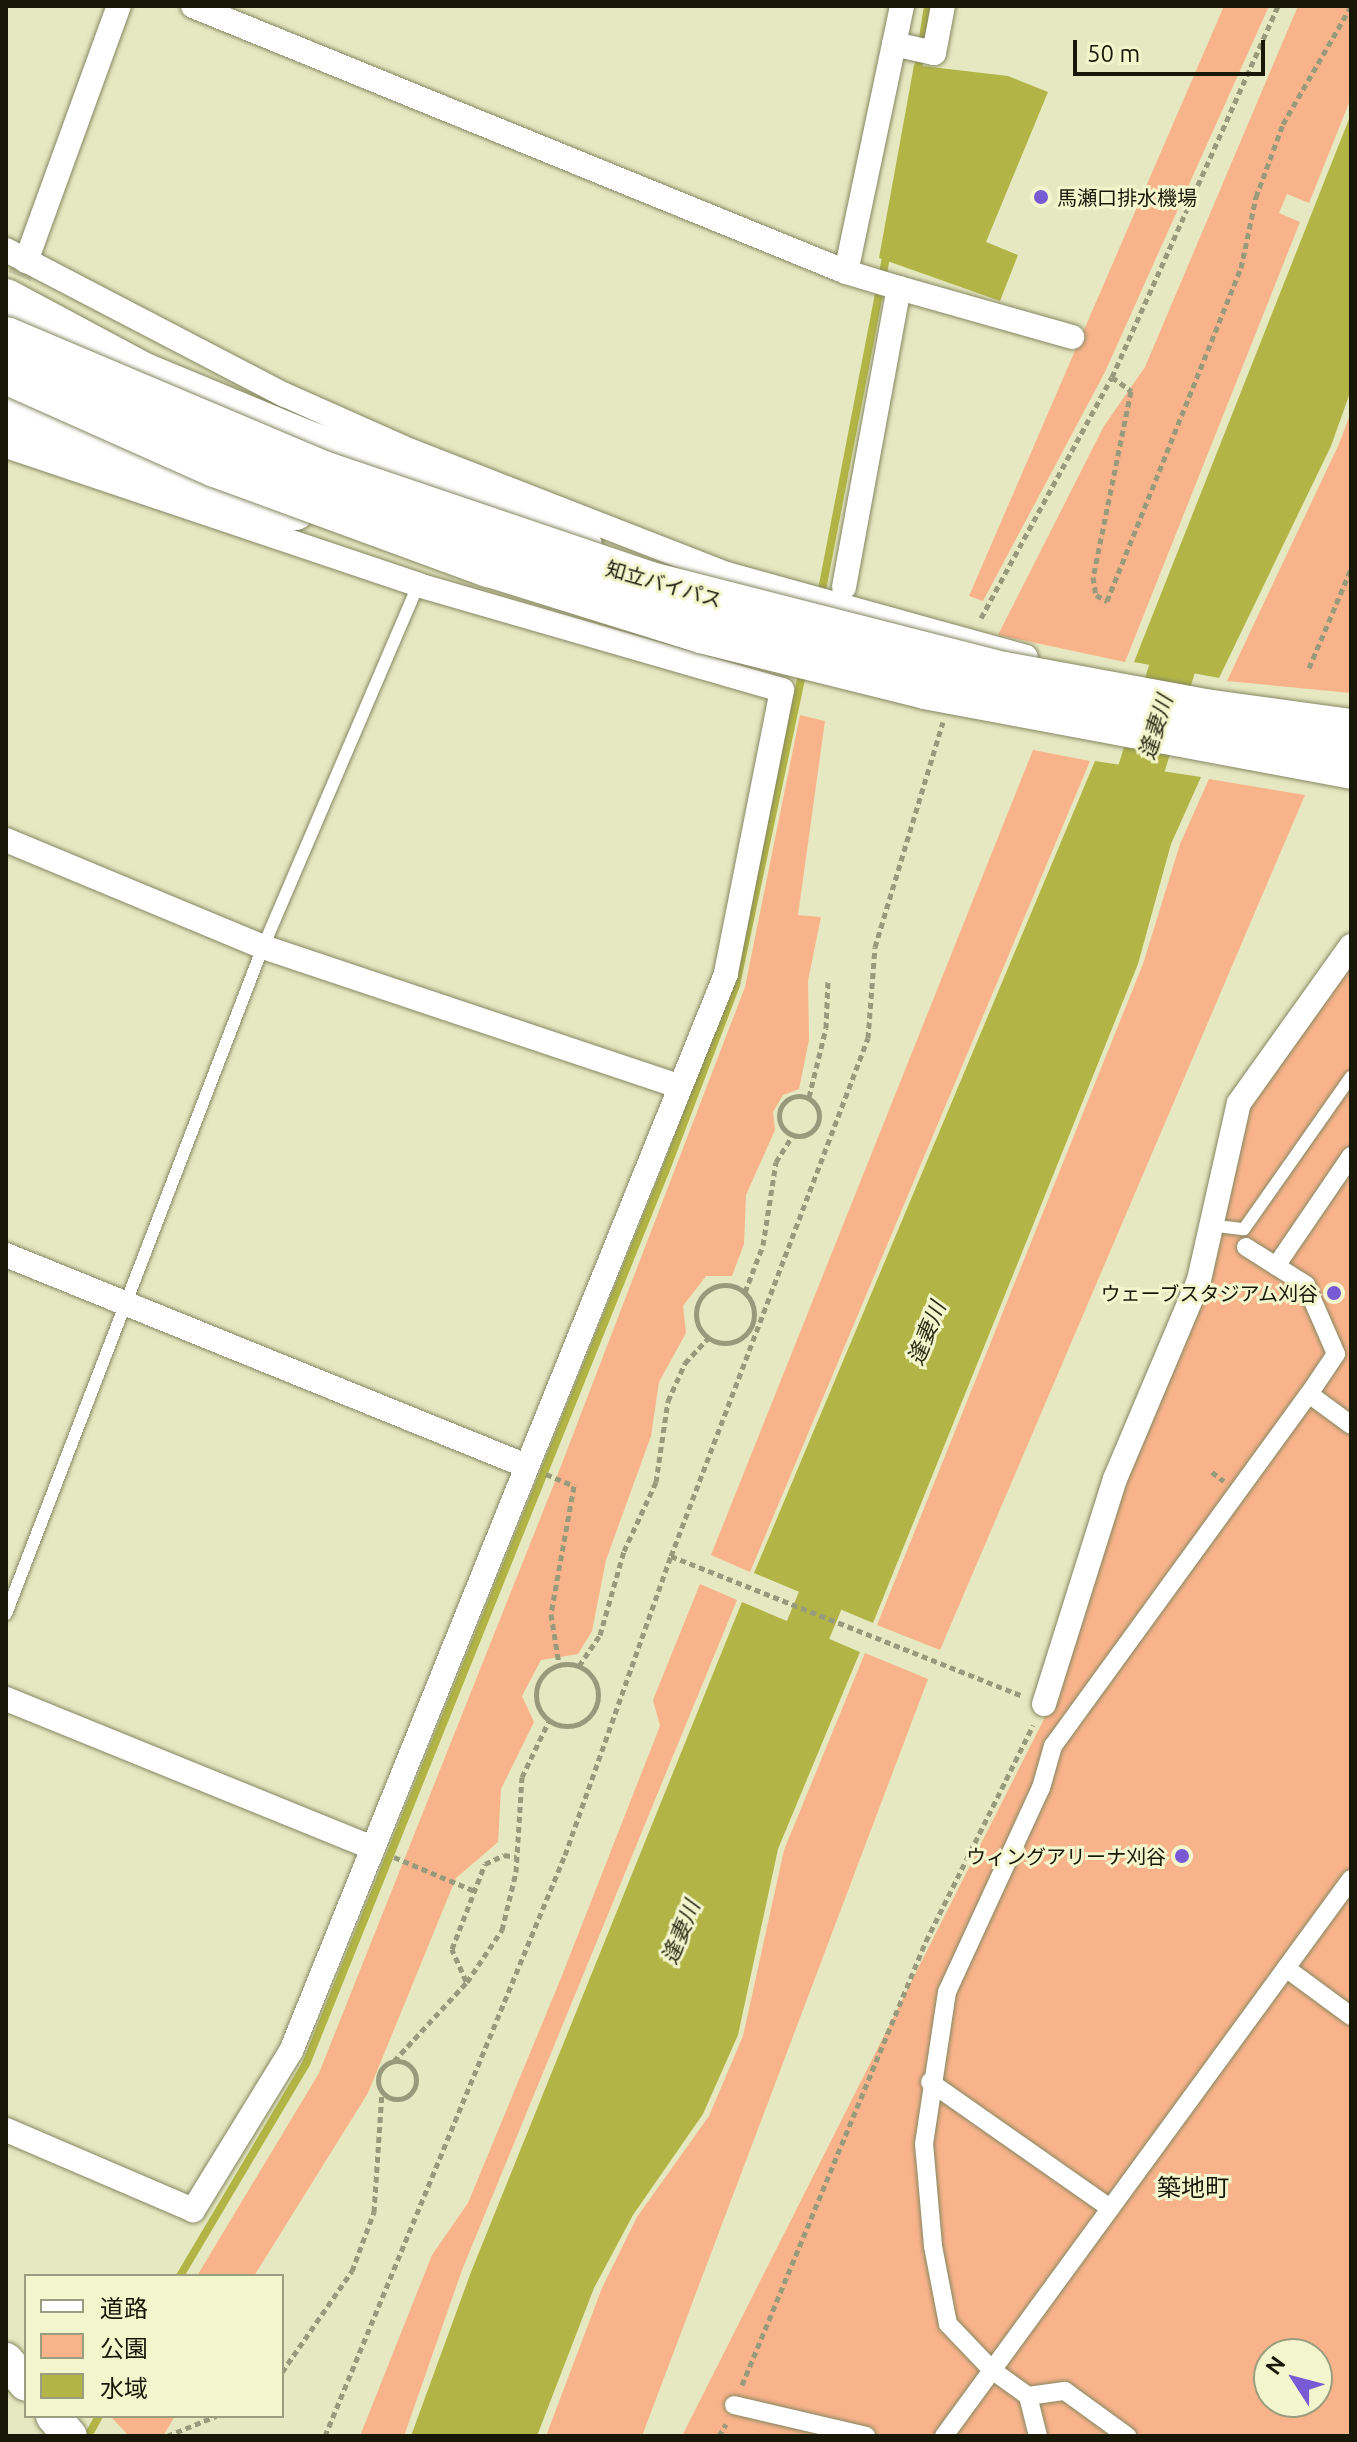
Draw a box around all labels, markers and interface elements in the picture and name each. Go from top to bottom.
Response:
scale bar [1077,24,1269,74]
text: 50 m [1087,40,1140,67]
place label: 馬瀬口排水機場 [1057,185,1197,209]
marker: 馬瀬口排水機場 [1032,188,1050,206]
street label: 知立バイパス [603,556,725,612]
water label: 逢妻川 [1133,692,1177,762]
place label: ウェーブスタジアム刈谷 [1098,1281,1318,1305]
marker: ウェーブスタジアム刈谷 [1325,1284,1343,1302]
water label: 逢妻川 [901,1297,951,1369]
place label: ウィングアリーナ刈谷 [966,1844,1166,1868]
marker: ウィングアリーナ刈谷 [1173,1847,1191,1865]
water label: 逢妻川 [655,1896,705,1968]
district label: 築地町 [1157,2174,1229,2202]
legend [24,2274,284,2418]
text: 道路 [100,2295,148,2322]
text: 公園 [100,2335,148,2362]
north arrow [1253,2338,1333,2418]
text: N [1260,2351,1290,2379]
text: 水域 [100,2375,148,2402]

